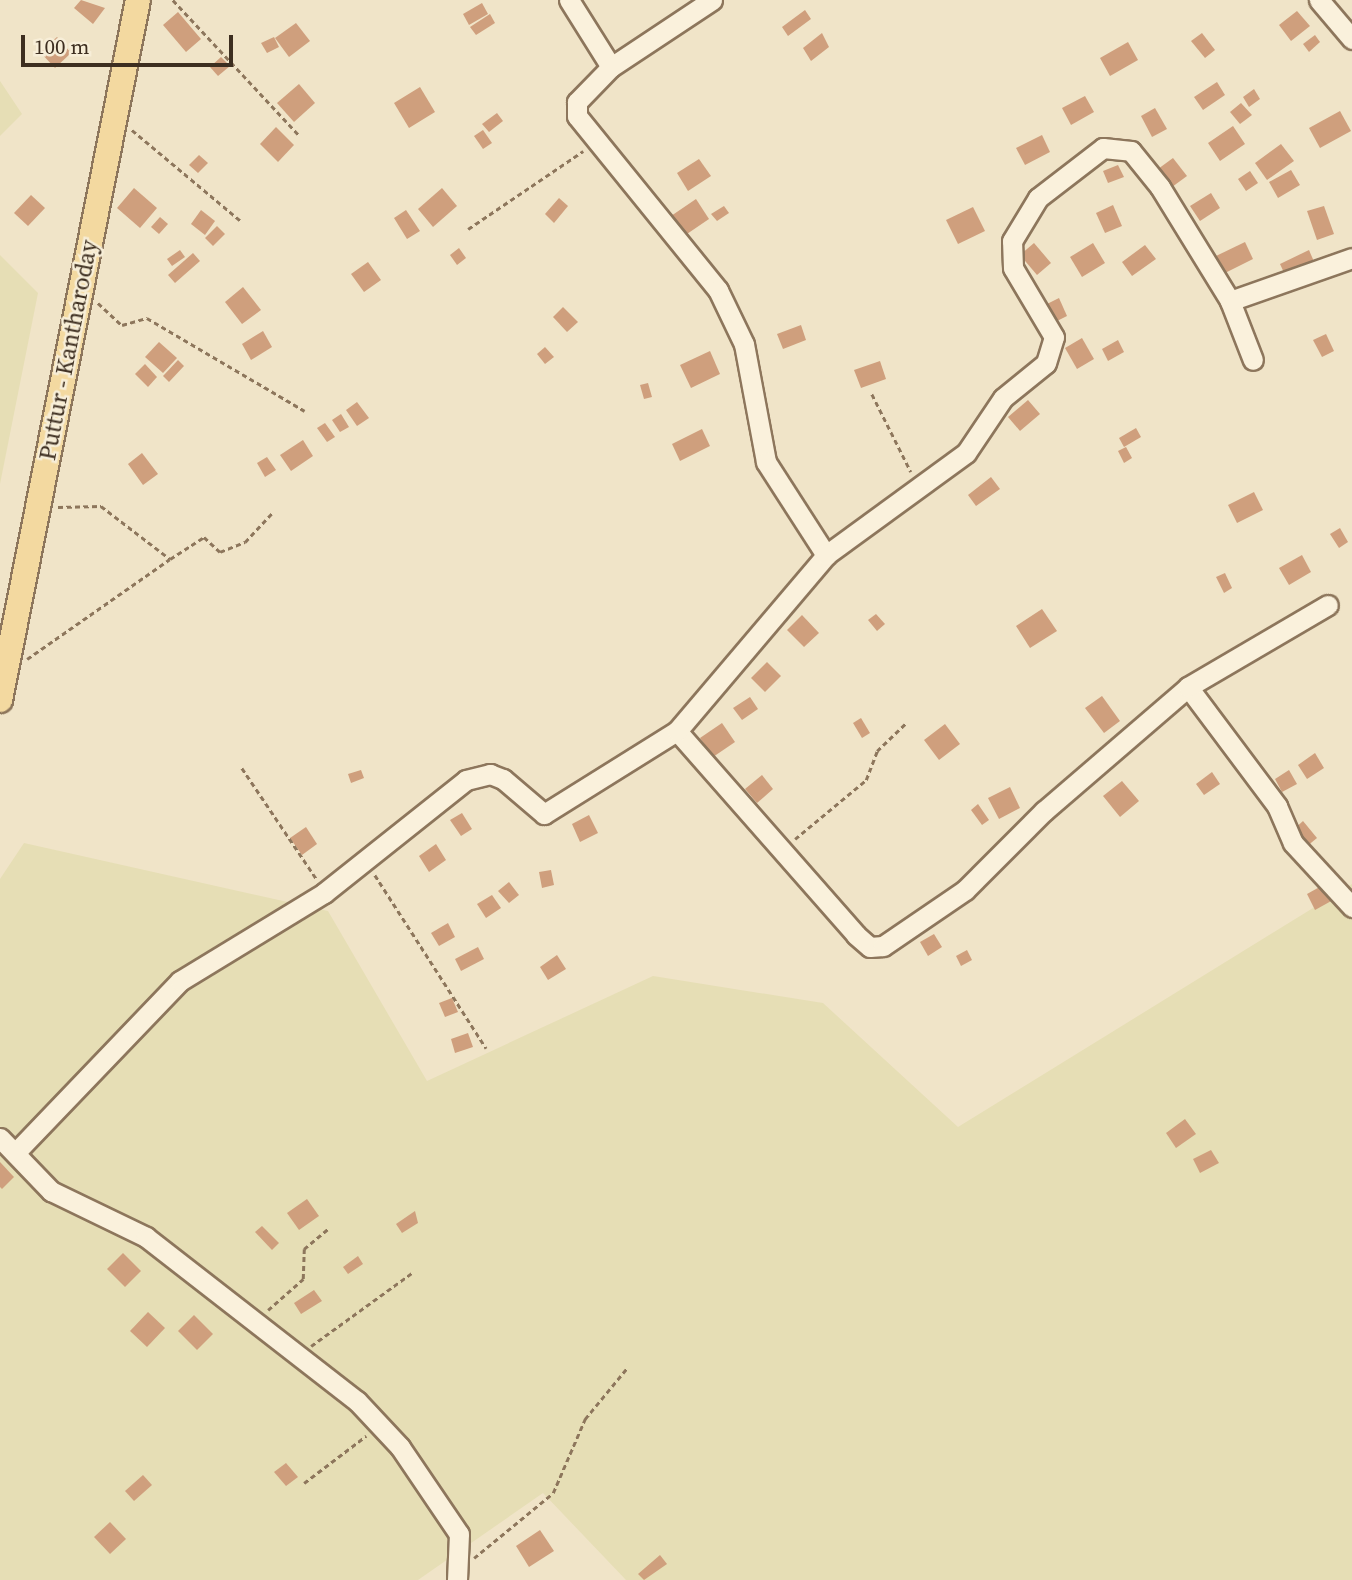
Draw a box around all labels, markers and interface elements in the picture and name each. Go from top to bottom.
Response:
scale bar [24,21,236,65]
text: 100 m [34,32,89,61]
street label: Puttur - Kantharoday [32,237,104,463]

